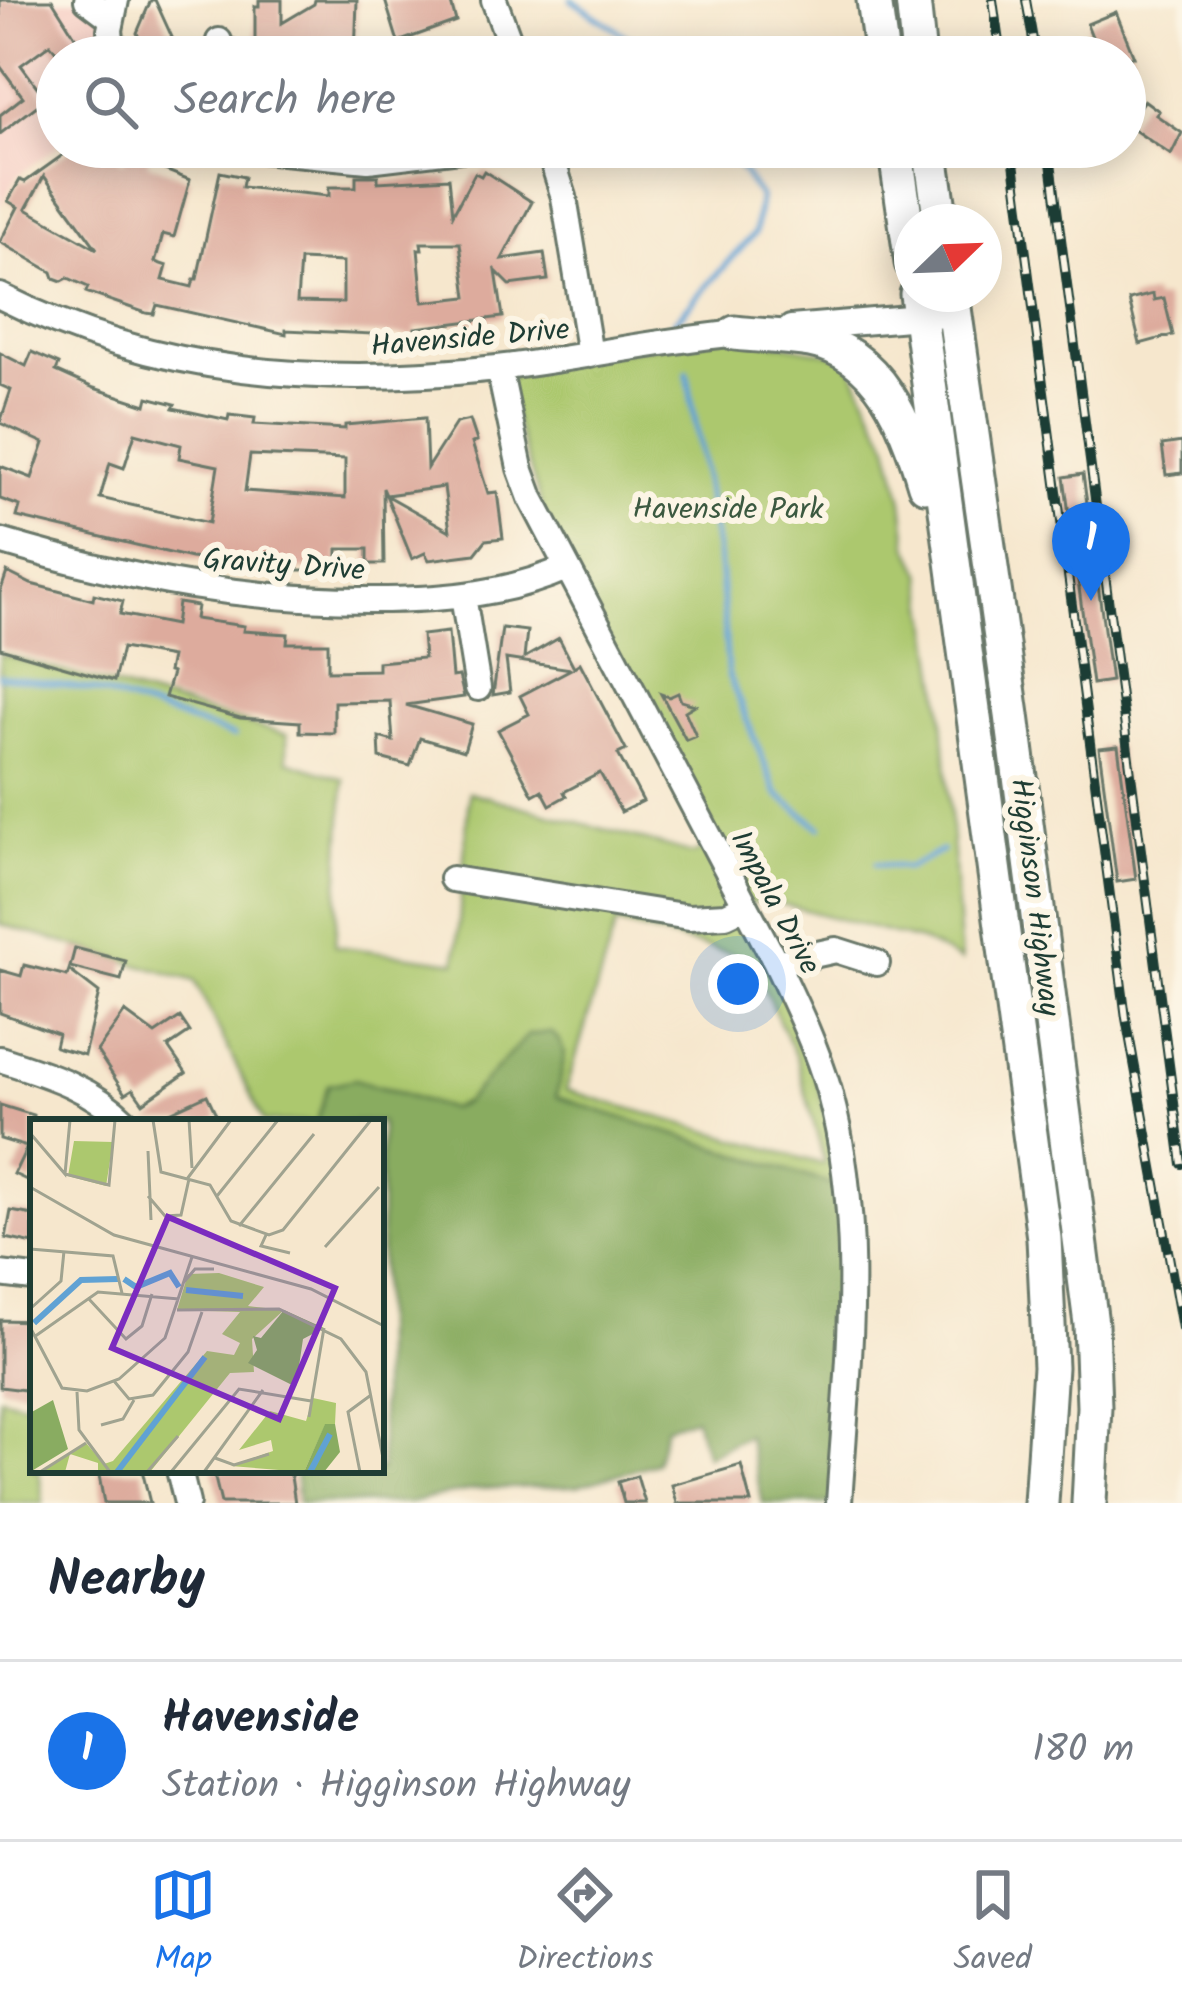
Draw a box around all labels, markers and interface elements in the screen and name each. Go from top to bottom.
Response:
search box [36,36,1146,168]
text: Search here [174,66,396,138]
icon: search [78,69,144,135]
north arrow [894,204,1002,312]
street label: Havenside Drive [369,306,572,372]
park label: Havenside Park [632,486,824,534]
pin: 1 [1052,502,1130,601]
street label: Gravity Drive [201,536,367,596]
street label: Higginson Highway [996,776,1073,1020]
street label: Impala Drive [716,822,832,984]
your location [708,954,768,1014]
inset map [30,1119,384,1473]
text: Nearby [48,1541,205,1622]
text: Havenside [162,1684,359,1756]
text: 1 [81,1720,93,1782]
text: 180 m [1032,1720,1134,1782]
text: Station · Higginson Highway [162,1756,630,1818]
tab: Map [150,1862,216,1987]
tab: Directions [516,1862,653,1987]
tab: Saved [954,1862,1032,1987]

